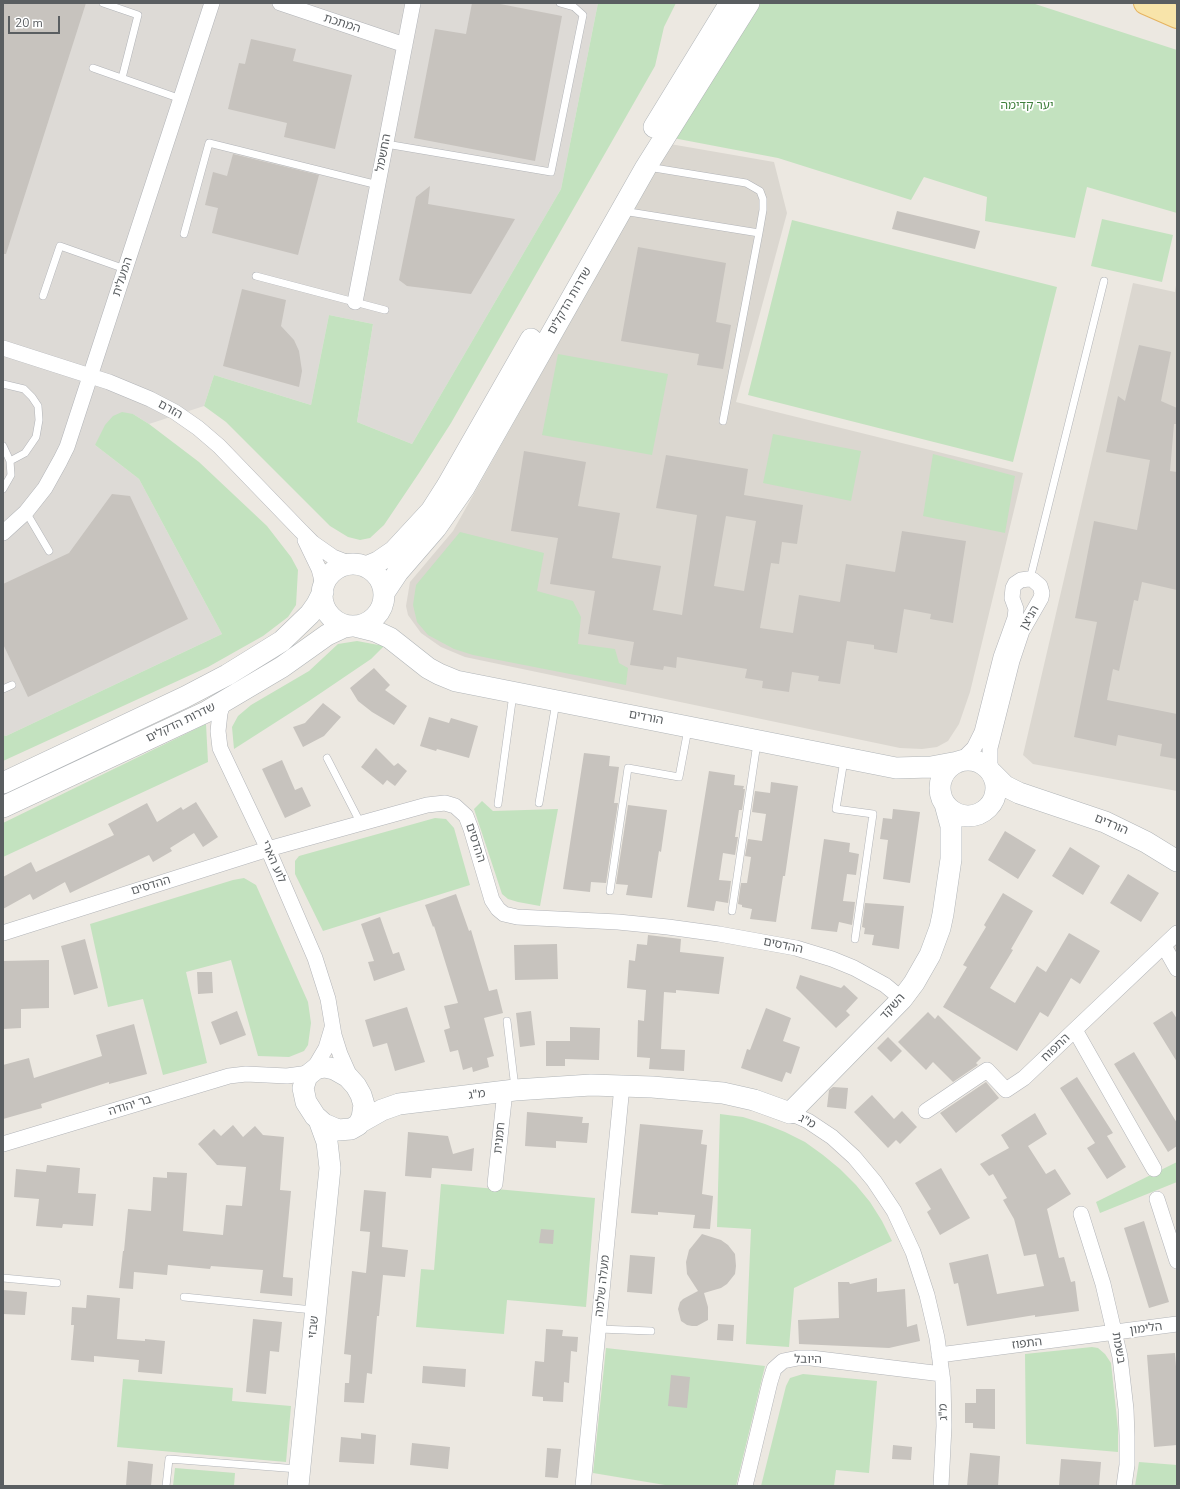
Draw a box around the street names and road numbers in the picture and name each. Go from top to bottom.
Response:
street label: המתכת [322,11,362,37]
street label: החשמל [373,133,395,173]
street label: המעלית [110,256,136,298]
street label: שדרות הדקלים [545,265,595,337]
street label: הזרם [155,397,185,423]
street label: הניצן [1017,603,1043,633]
street label: שדרות הדקלים [144,700,218,746]
street label: הורדים [627,708,665,728]
street label: הורדים [1092,812,1130,838]
street label: ההדסים [462,822,488,864]
street label: לוע הארי [257,839,289,885]
street label: ההדסים [130,873,172,899]
street label: ההדסים [762,935,804,957]
street label: השקד [878,991,908,1023]
street label: התפוח [1039,1031,1073,1065]
street label: מ"ג [468,1087,486,1103]
street label: בר יהודה [107,1093,153,1119]
street label: מ"ג [796,1112,818,1132]
street label: חמנית [491,1121,509,1155]
street label: מעלה שלמה [593,1254,613,1318]
street label: שבזי [306,1315,322,1339]
street label: הלימון [1129,1320,1163,1338]
street label: בשמת [1108,1331,1128,1365]
street label: התפוז [1011,1335,1043,1353]
street label: היובל [794,1353,822,1367]
street label: מ"ג [937,1403,951,1421]

